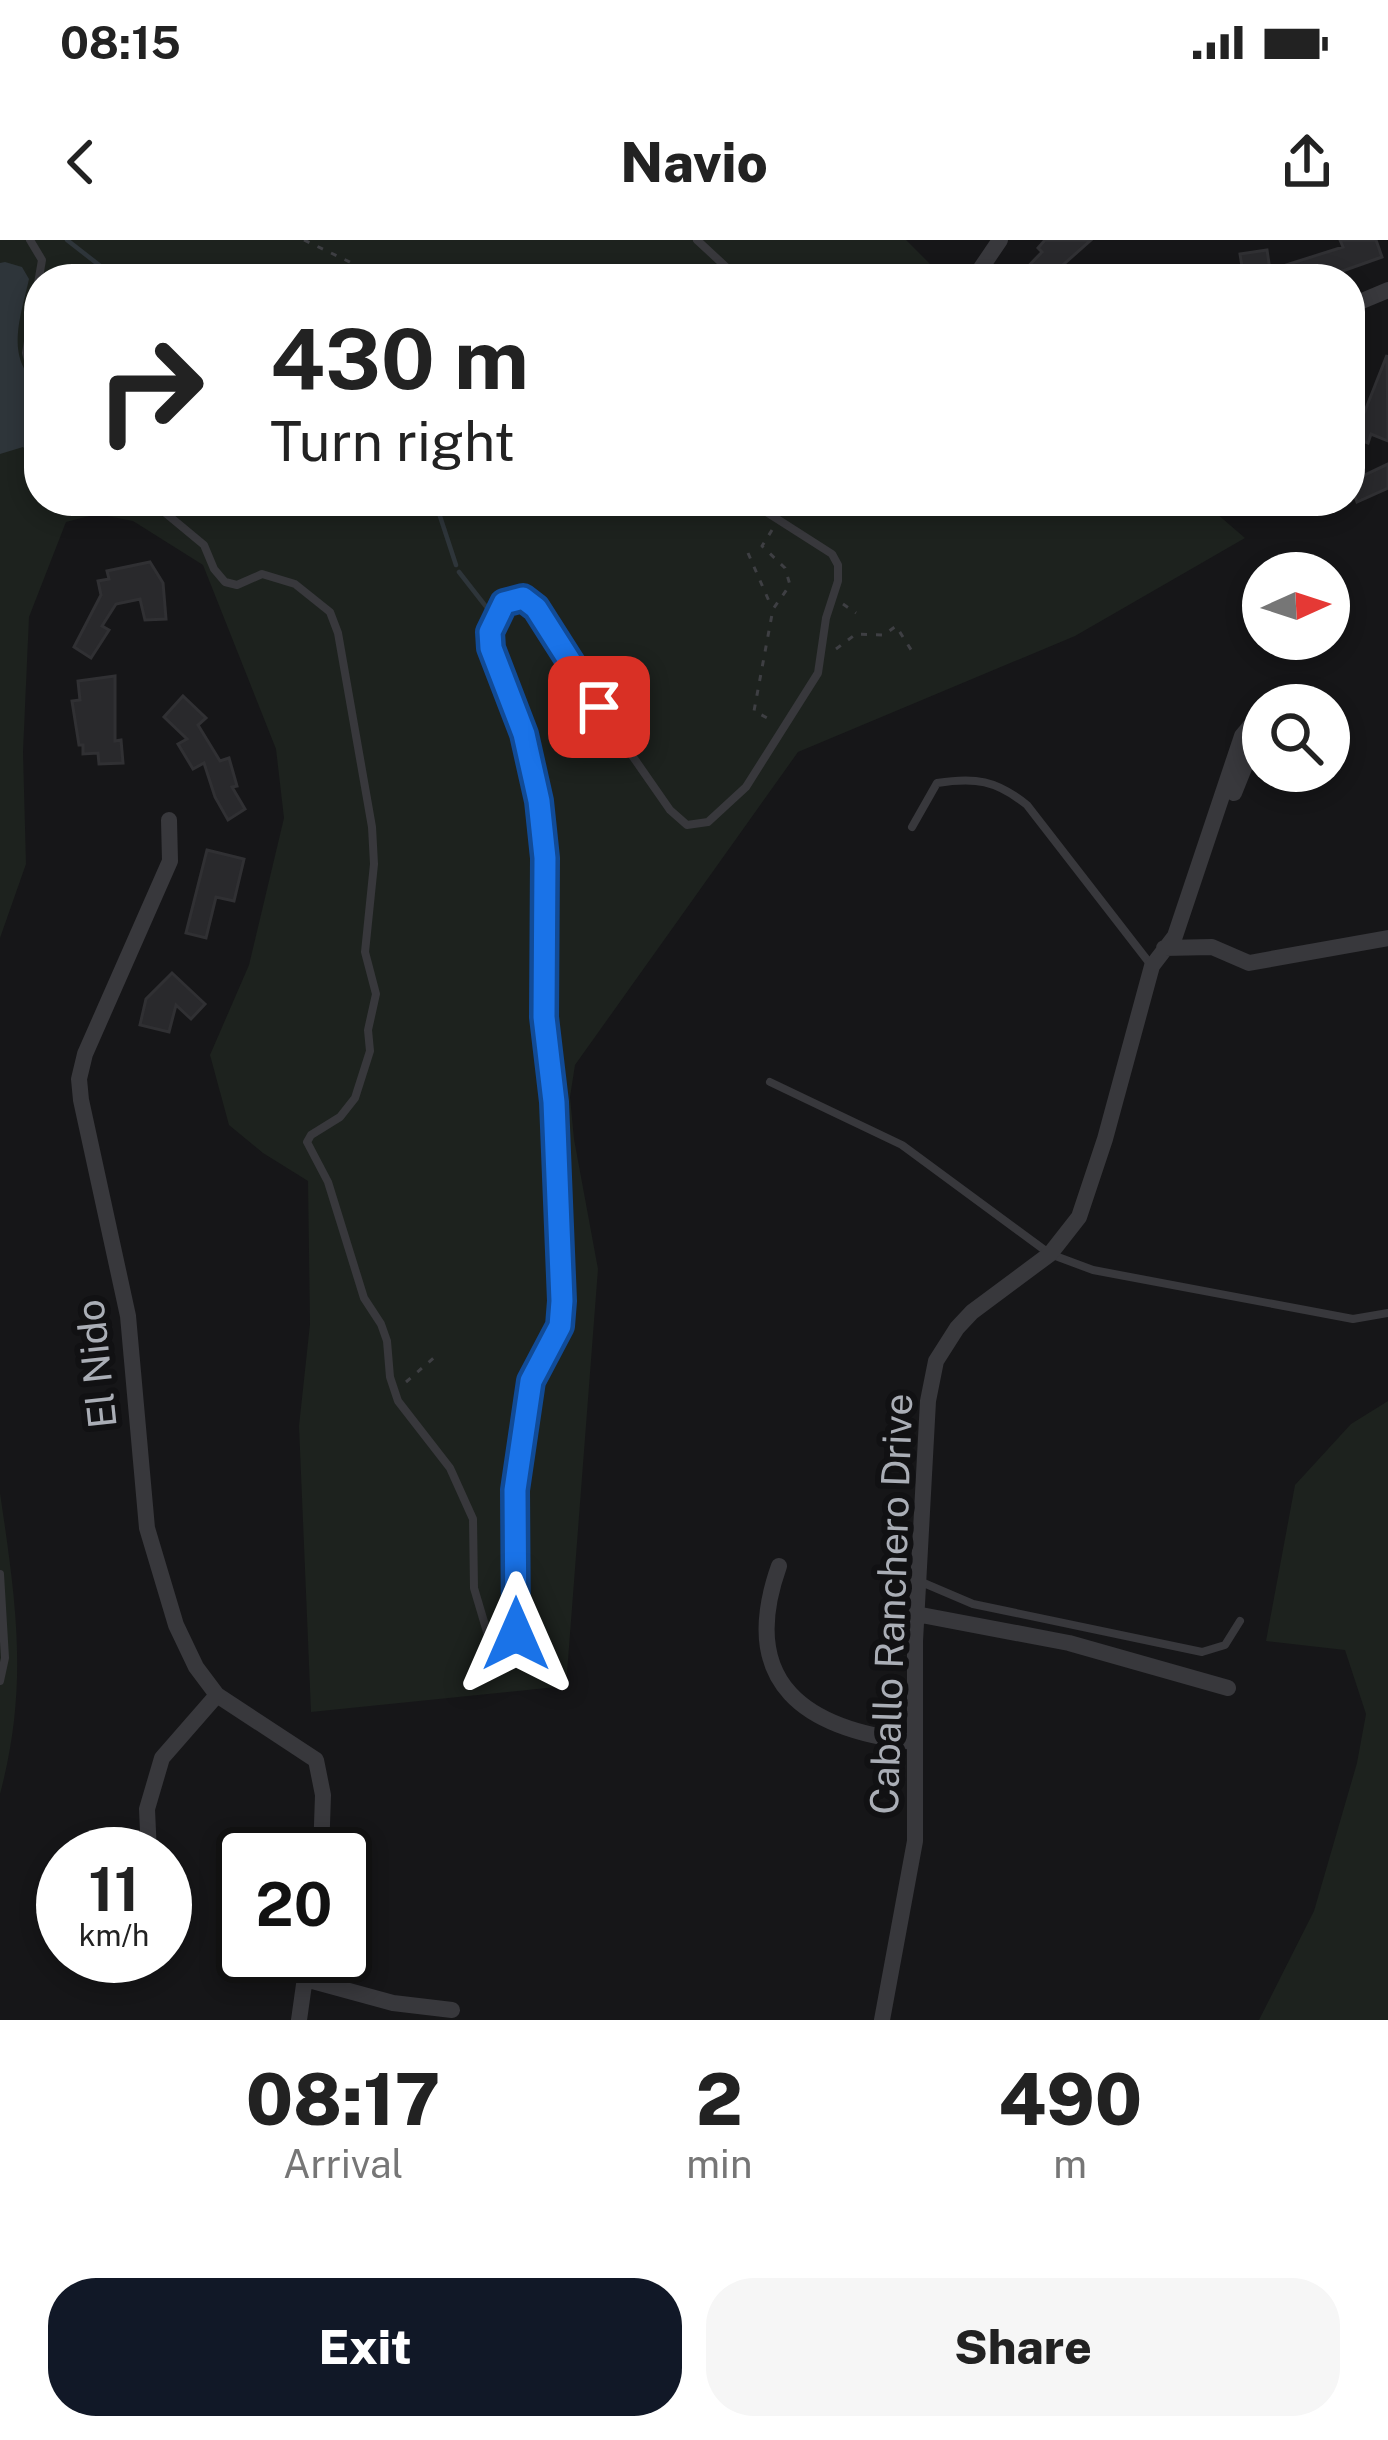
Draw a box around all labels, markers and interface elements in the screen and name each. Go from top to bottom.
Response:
text: 08:15 [60,16,181,69]
icon: back [48,129,114,195]
icon: share [1274,129,1340,195]
text: Navio [620,131,768,194]
text: 430 m [270,309,529,408]
icon: right [72,312,228,468]
text: Turn right [270,410,515,473]
north arrow [1242,552,1350,660]
map controls [1242,552,1350,792]
pin [548,656,650,758]
icon: arrive [566,674,632,740]
button: search [1242,684,1350,792]
street label: El Nido [66,1297,126,1431]
street label: Caballo Ranchero Drive [861,1393,921,1815]
position arrow [453,1571,579,1697]
speed limit sign: 20 [216,1827,372,1983]
text: 11 [88,1854,140,1925]
text: km/h [79,1917,149,1953]
text: 08:17 [246,2057,441,2141]
text: 2 [696,2057,743,2141]
text: 490 [998,2057,1142,2141]
text: Arrival [283,2141,403,2187]
text: min [686,2141,752,2187]
text: m [1053,2141,1087,2187]
button: Exit [48,2278,682,2416]
button: Share [706,2278,1340,2416]

